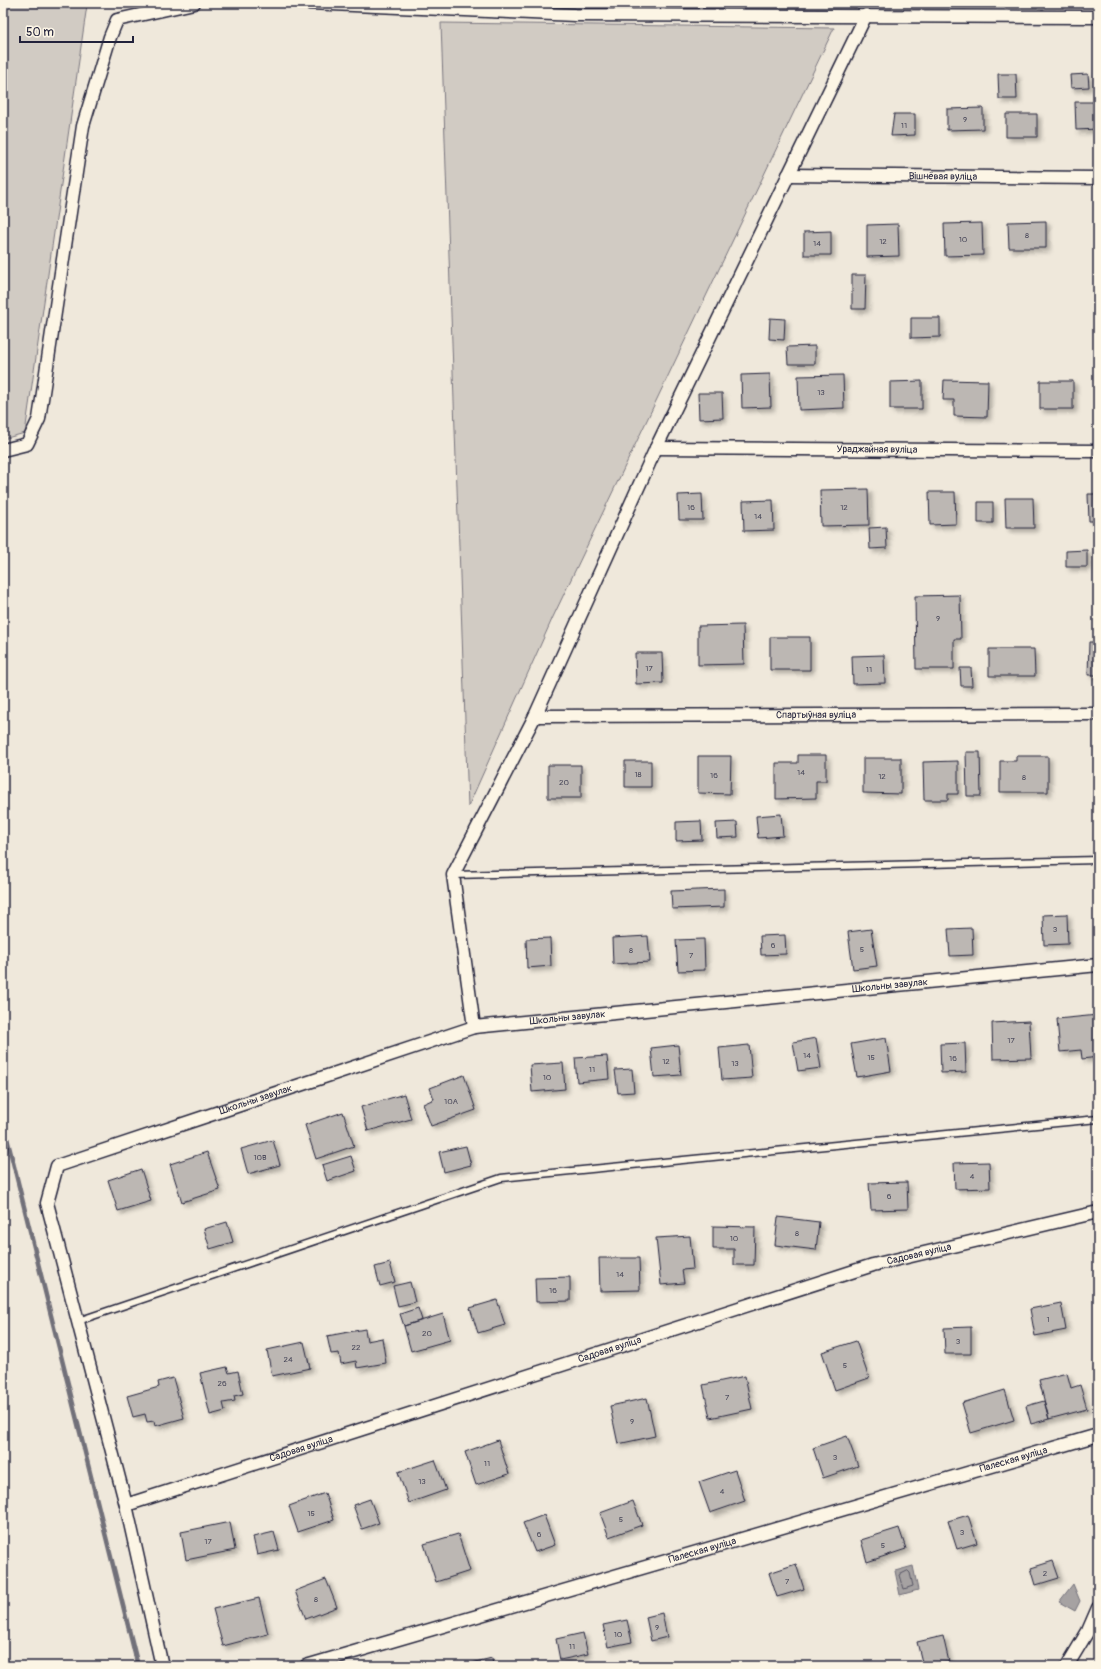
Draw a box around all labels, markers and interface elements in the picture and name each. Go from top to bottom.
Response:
scale bar [20,18,133,44]
text: 50 m [26,25,54,40]
house number: 9 [963,115,967,124]
house number: 11 [901,121,907,130]
street label: Вішнёвая вуліца [909,170,978,183]
house number: 8 [1025,231,1029,240]
house number: 10 [959,235,968,244]
house number: 12 [879,237,887,246]
house number: 14 [813,239,821,248]
house number: 13 [817,388,825,397]
street label: Ураджайная вуліца [836,443,918,456]
house number: 16 [687,503,695,512]
house number: 12 [840,503,848,512]
house number: 14 [754,512,762,521]
house number: 9 [936,614,940,623]
house number: 17 [645,664,653,673]
house number: 11 [866,665,872,674]
street label: Спартыўная вуліца [776,709,856,721]
house number: 14 [797,768,805,777]
house number: 18 [634,770,642,779]
house number: 16 [710,771,718,780]
house number: 12 [878,772,886,781]
house number: 8 [1022,773,1026,782]
house number: 20 [559,778,570,787]
house number: 3 [1053,925,1058,934]
house number: 6 [771,941,776,950]
house number: 5 [860,945,864,954]
house number: 8 [629,946,633,955]
house number: 7 [689,951,694,960]
street label: Школьны завулак [852,976,928,995]
street label: Школьны завулак [529,1008,606,1027]
house number: 17 [1007,1036,1015,1045]
house number: 14 [803,1051,811,1060]
house number: 15 [867,1053,875,1062]
house number: 16 [949,1054,957,1063]
house number: 12 [662,1057,670,1066]
house number: 13 [731,1059,739,1068]
house number: 11 [589,1065,595,1074]
house number: 10 [543,1073,552,1082]
street label: Школьны завулак [218,1082,294,1117]
house number: 10А [444,1097,458,1106]
house number: 10В [253,1153,267,1162]
house number: 4 [970,1172,975,1181]
house number: 6 [887,1192,892,1201]
house number: 8 [795,1229,799,1238]
house number: 10 [730,1234,739,1243]
street label: Садовая вуліца [886,1241,953,1268]
house number: 14 [616,1270,624,1279]
house number: 16 [549,1286,557,1295]
house number: 1 [1046,1315,1050,1324]
house number: 20 [422,1329,433,1338]
street label: Садовая вуліца [576,1334,643,1365]
house number: 3 [956,1337,961,1346]
house number: 22 [352,1343,361,1352]
house number: 24 [283,1355,293,1364]
house number: 5 [843,1361,847,1370]
house number: 26 [217,1379,227,1388]
house number: 7 [725,1393,730,1402]
house number: 9 [630,1417,634,1426]
street label: Садовая вуліца [268,1433,335,1464]
street label: Палеская вуліца [978,1444,1049,1475]
house number: 3 [833,1453,838,1462]
house number: 11 [484,1459,490,1468]
house number: 13 [418,1477,426,1486]
house number: 4 [720,1487,725,1496]
house number: 15 [307,1509,315,1518]
house number: 5 [619,1515,623,1524]
house number: 3 [960,1528,965,1537]
house number: 6 [537,1530,542,1539]
street label: Палеская вуліца [667,1535,738,1566]
house number: 17 [204,1537,212,1546]
house number: 5 [881,1541,885,1550]
house number: 2 [1043,1569,1048,1578]
house number: 7 [785,1577,790,1586]
house number: 8 [314,1595,318,1604]
house number: 9 [655,1623,659,1632]
house number: 10 [614,1630,623,1639]
house number: 11 [569,1642,575,1651]

